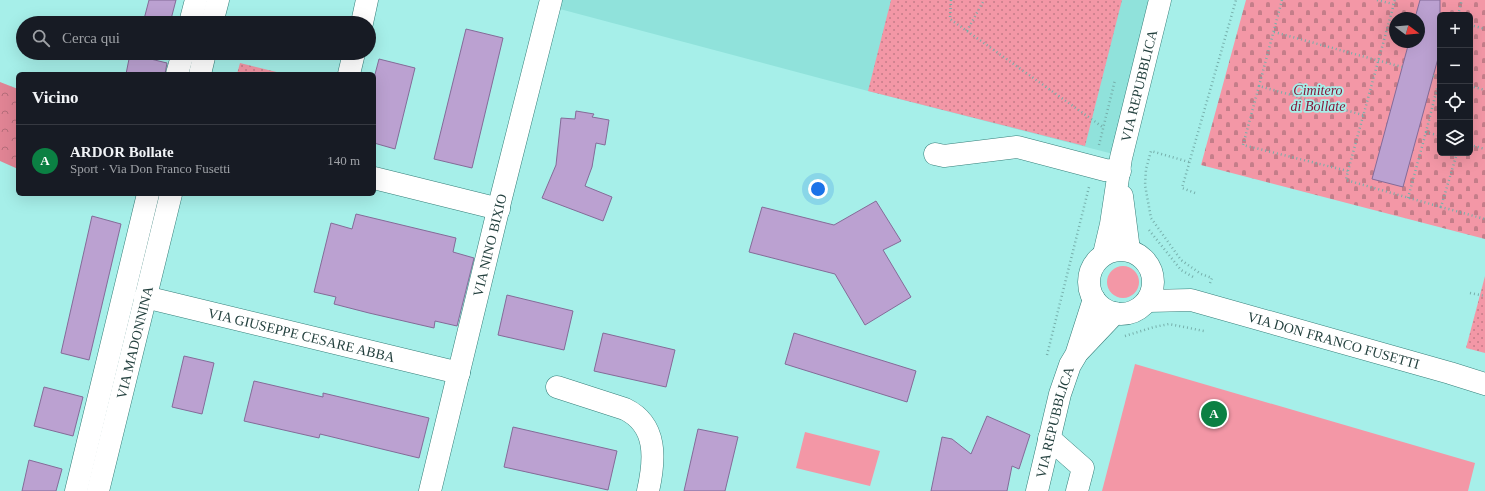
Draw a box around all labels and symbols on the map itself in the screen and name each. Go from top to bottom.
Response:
north arrow [1389,12,1425,48]
street label: VIA REPUBBLICA [1118,27,1161,143]
park label: Cimitero di Bollate [1291,83,1345,114]
your location [808,179,828,199]
street label: VIA NINO BIXIO [470,192,510,298]
street label: VIA MADONNINA [114,284,156,400]
street label: VIA GIUSEPPE CESARE ABBA [206,305,397,365]
street label: VIA DON FRANCO FUSETTI [1246,309,1421,372]
street label: VIA REPUBBLICA [1033,364,1077,480]
pin: A [1201,399,1227,429]

